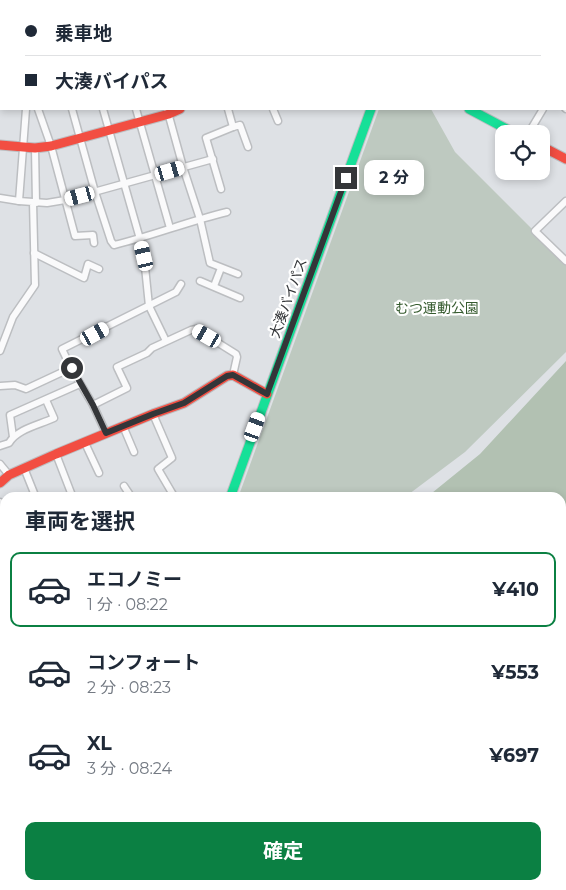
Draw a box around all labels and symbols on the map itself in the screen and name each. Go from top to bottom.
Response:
car [153,160,186,182]
callout: 2 分 [364,160,424,196]
route end [335,167,357,189]
car [63,185,96,207]
car [133,240,154,272]
street label: 大湊バイパス [265,256,311,340]
park label: むつ運動公園 [395,299,479,317]
car [78,320,111,348]
car [190,322,223,350]
route start [61,357,83,379]
car [242,410,267,444]

